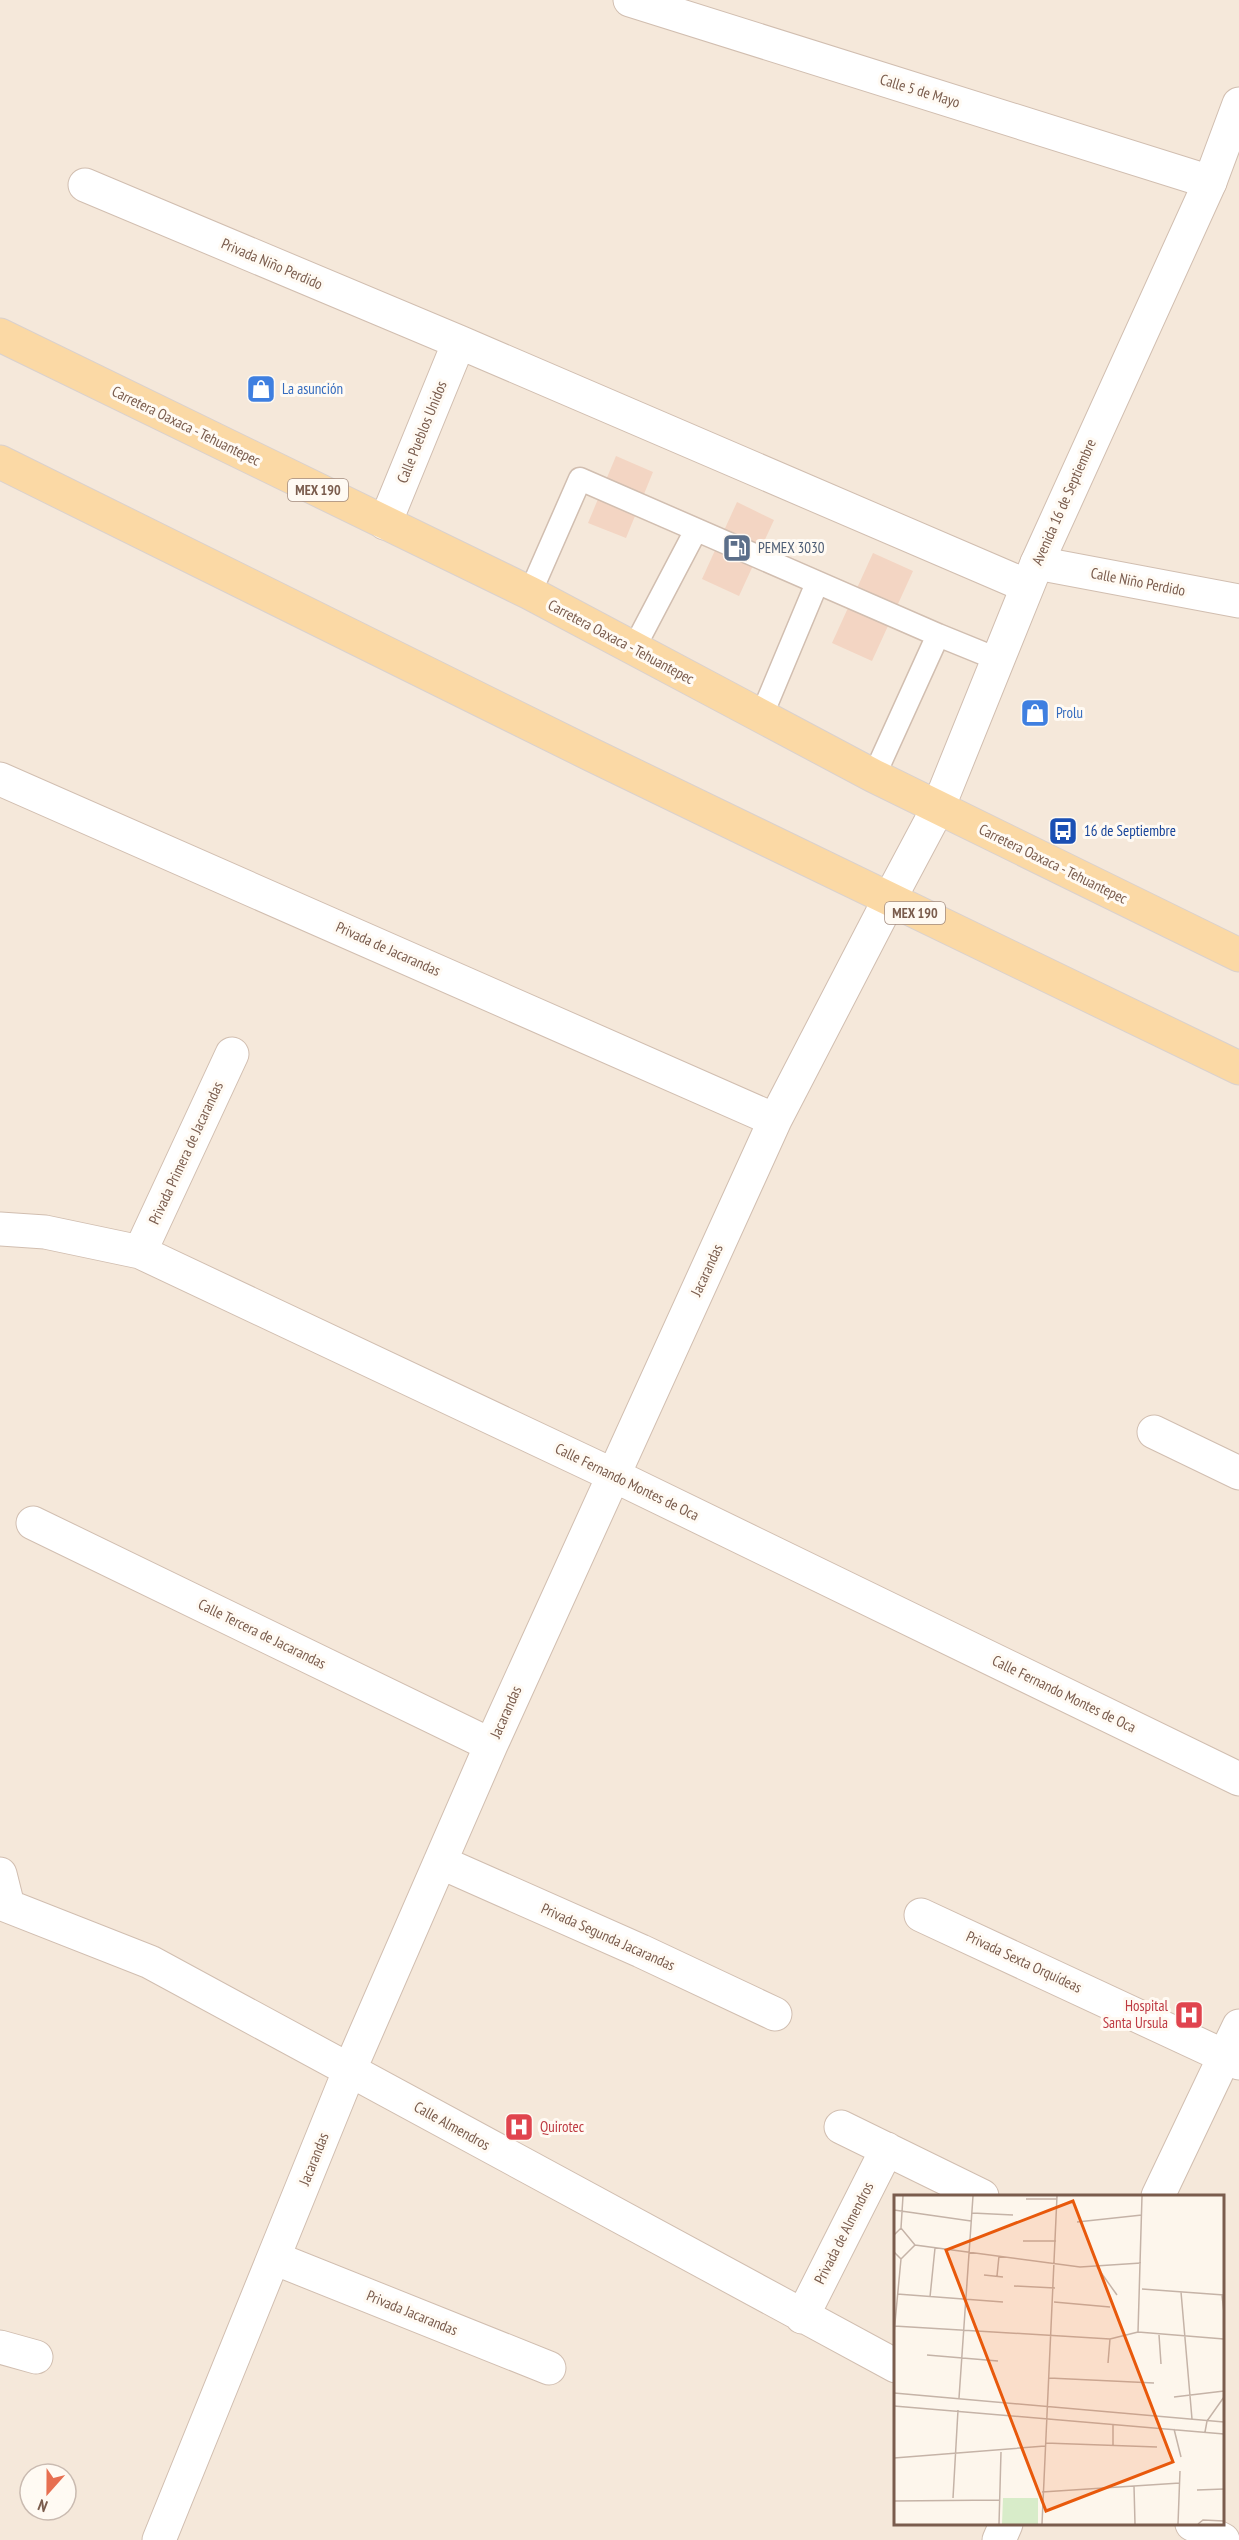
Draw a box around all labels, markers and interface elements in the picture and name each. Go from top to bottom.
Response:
street label: Calle 5 de Mayo [878,69,962,112]
street label: Privada Niño Perdido [219,234,326,293]
shop icon: La asunción [245,373,277,405]
street label: Calle Pueblos Unidos [392,378,451,486]
place label: La asunción [282,379,343,398]
street label: Carretera Oaxaca - Tehuantepec [109,381,264,470]
street label: Avenida 16 de Septiembre [1027,436,1100,568]
road number: MEX 190 [288,479,348,501]
fuel station icon: PEMEX 3030 [721,532,753,564]
place label: PEMEX 3030 [758,538,825,557]
street label: Calle Niño Perdido [1089,563,1187,600]
street label: Carretera Oaxaca - Tehuantepec [545,595,698,688]
shop icon: Prolu [1019,697,1051,729]
place label: Prolu [1056,703,1083,722]
bus stop icon: 16 de Septiembre [1047,815,1079,847]
street label: Carretera Oaxaca - Tehuantepec [976,819,1131,908]
place label: 16 de Septiembre [1084,821,1176,840]
road number: MEX 190 [885,902,945,924]
street label: Privada de Jacarandas [333,917,443,980]
street label: Privada Primera de Jacarandas [144,1078,227,1227]
street label: Jacarandas [686,1241,727,1300]
street label: Calle Fernando Montes de Oca [552,1439,702,1525]
street label: Calle Tercera de Jacarandas [195,1594,329,1673]
street label: Calle Fernando Montes de Oca [989,1651,1139,1737]
street label: Jacarandas [485,1683,525,1742]
street label: Privada Segunda Jacarandas [538,1899,678,1975]
street label: Privada Sexta Orquídeas [963,1926,1085,1997]
place label: Hospital Santa Ursula [1103,1996,1168,2032]
hospital icon: Hospital Santa Ursula [1173,1999,1205,2031]
street label: Calle Almendros [411,2097,494,2154]
hospital icon: Quirotec [503,2111,535,2143]
place label: Quirotec [540,2117,585,2136]
street label: Jacarandas [294,2130,333,2189]
street label: Privada de Almendros [810,2179,877,2287]
inset map [894,2195,1224,2525]
street label: Privada Jacarandas [364,2286,460,2339]
north arrow [18,2462,78,2522]
text: N [35,2495,50,2517]

